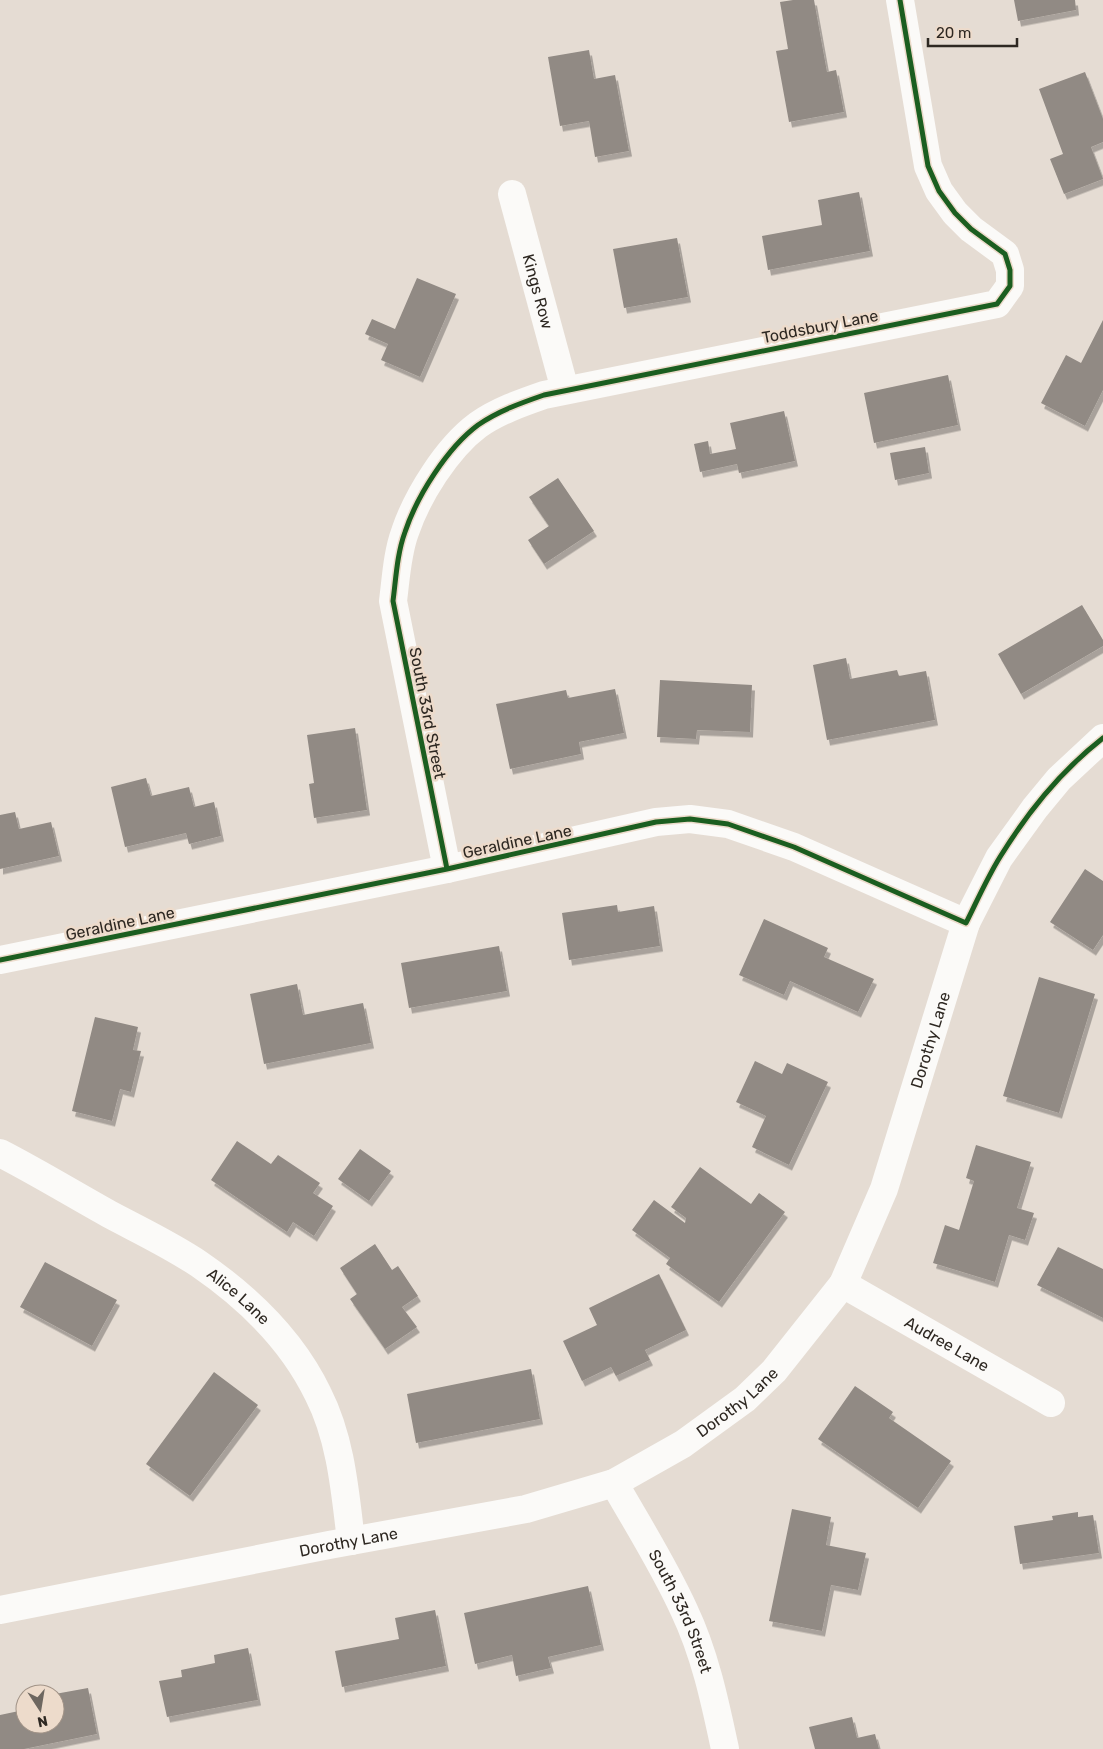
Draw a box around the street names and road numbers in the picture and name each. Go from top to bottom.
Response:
street label: Kings Row [519,252,557,331]
street label: Toddsbury Lane [760,306,880,347]
street label: South 33rd Street [405,646,450,780]
street label: Geraldine Lane [461,821,573,862]
street label: Geraldine Lane [64,903,176,944]
street label: Dorothy Lane [907,990,954,1091]
street label: Alice Lane [203,1264,274,1329]
street label: Audree Lane [901,1312,993,1376]
street label: Dorothy Lane [693,1364,782,1441]
street label: Dorothy Lane [298,1524,399,1561]
street label: South 33rd Street [645,1546,716,1675]

